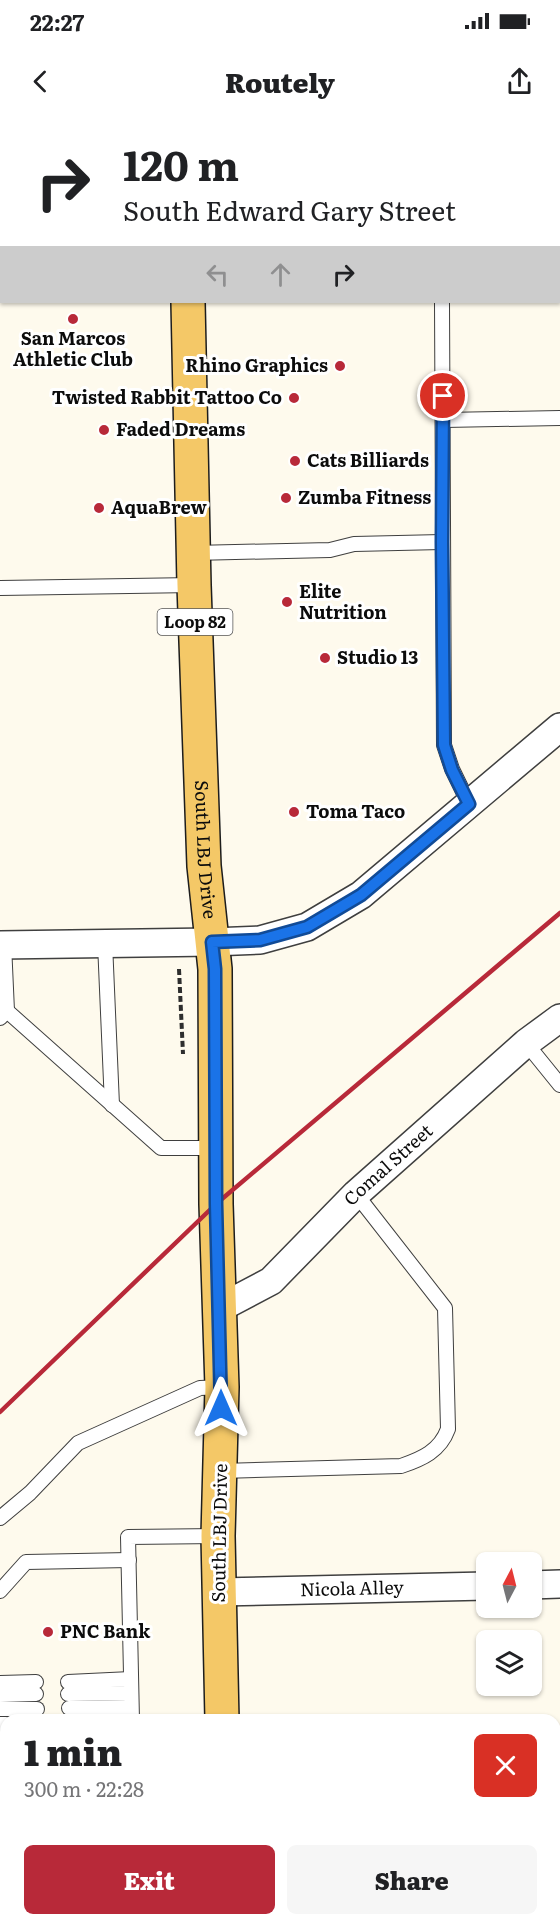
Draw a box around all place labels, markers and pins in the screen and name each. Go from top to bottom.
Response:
marker: San Marcos Athletic Club [66,312,80,326]
place label: San Marcos Athletic Club [13,324,133,372]
place label: Rhino Graphics [185,351,328,378]
marker: Rhino Graphics [333,359,347,373]
pin [417,370,468,421]
place label: Twisted Rabbit Tattoo Co [52,383,282,410]
marker: Twisted Rabbit Tattoo Co [287,391,301,405]
place label: Faded Dreams [116,415,245,442]
marker: Faded Dreams [97,423,111,437]
place label: Cats Billiards [307,446,429,473]
marker: Cats Billiards [288,454,302,468]
place label: Zumba Fitness [298,483,431,510]
marker: Zumba Fitness [279,491,293,505]
place label: AquaBrew [111,493,207,520]
marker: AquaBrew [92,501,106,515]
place label: Elite Nutrition [299,577,387,625]
marker: Elite Nutrition [280,595,294,609]
place label: Studio 13 [337,643,418,670]
marker: Studio 13 [318,651,332,665]
place label: Toma Taco [306,797,405,824]
marker: Toma Taco [287,805,301,819]
place label: PNC Bank [60,1617,151,1644]
marker: PNC Bank [41,1625,55,1639]

